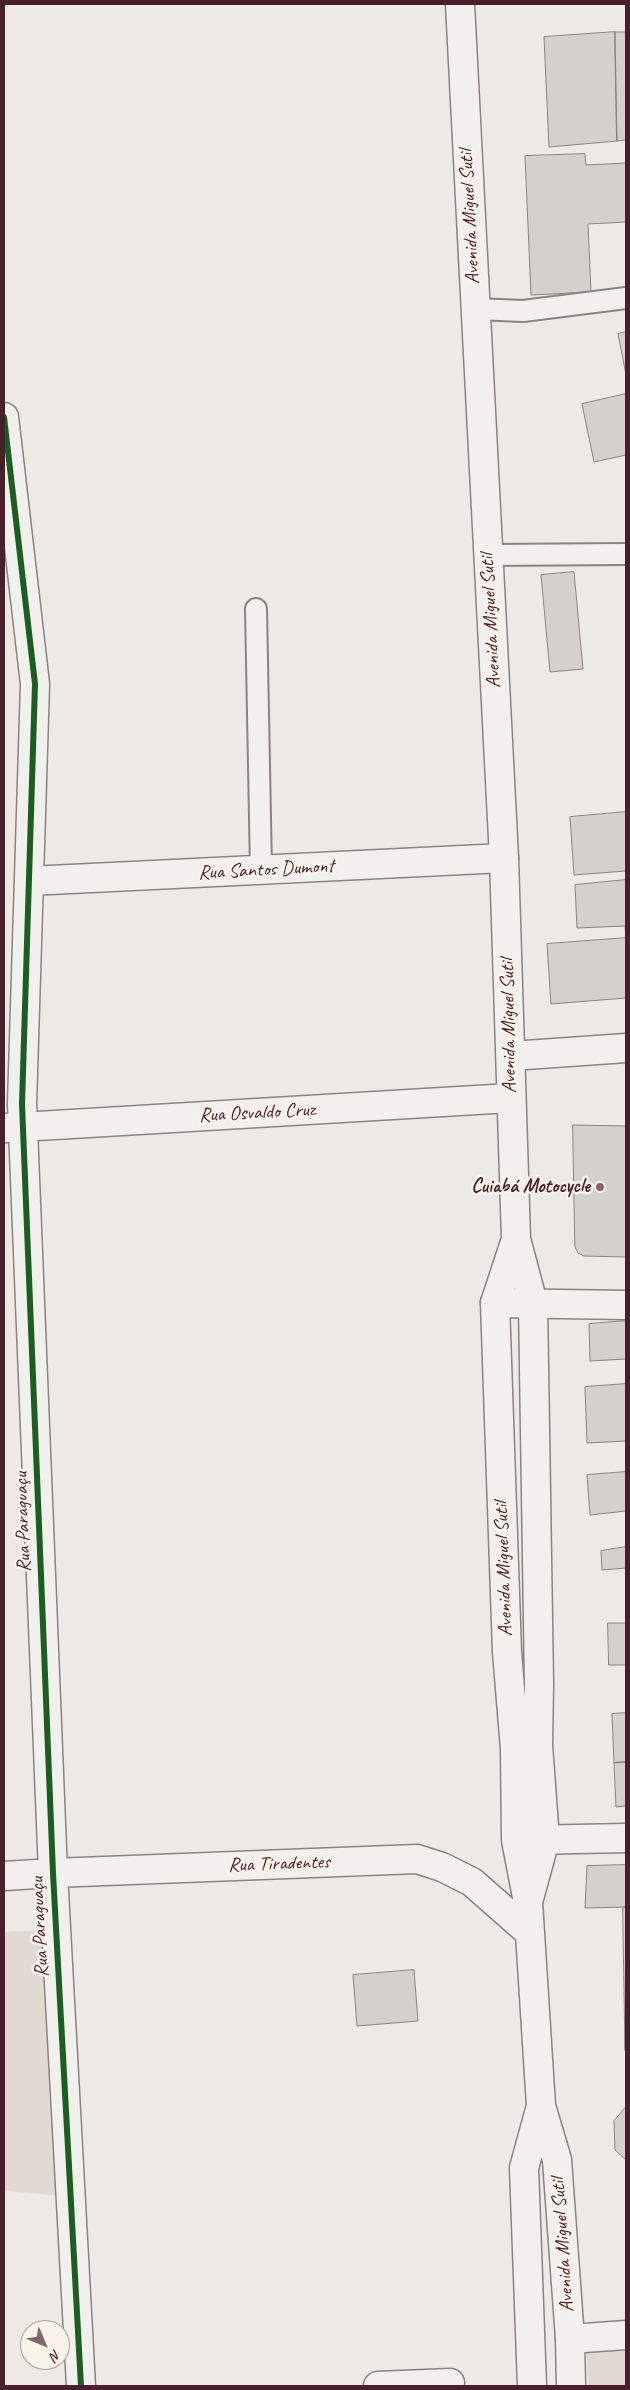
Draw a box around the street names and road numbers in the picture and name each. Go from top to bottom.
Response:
street label: Avenida Miguel Sutil [454,149,486,285]
street label: Avenida Miguel Sutil [475,553,507,689]
street label: Rua Santos Dumont [198,854,334,886]
street label: Avenida Miguel Sutil [496,958,522,1094]
street label: Rua Osvaldo Cruz [198,1098,316,1128]
street label: Rua Paraguaçu [9,1471,37,1573]
street label: Avenida Miguel Sutil [490,1501,518,1637]
street label: Rua Tiradentes [228,1850,330,1878]
street label: Rua Paraguaçu [25,1876,55,1978]
street label: Avenida Miguel Sutil [546,2177,580,2313]

